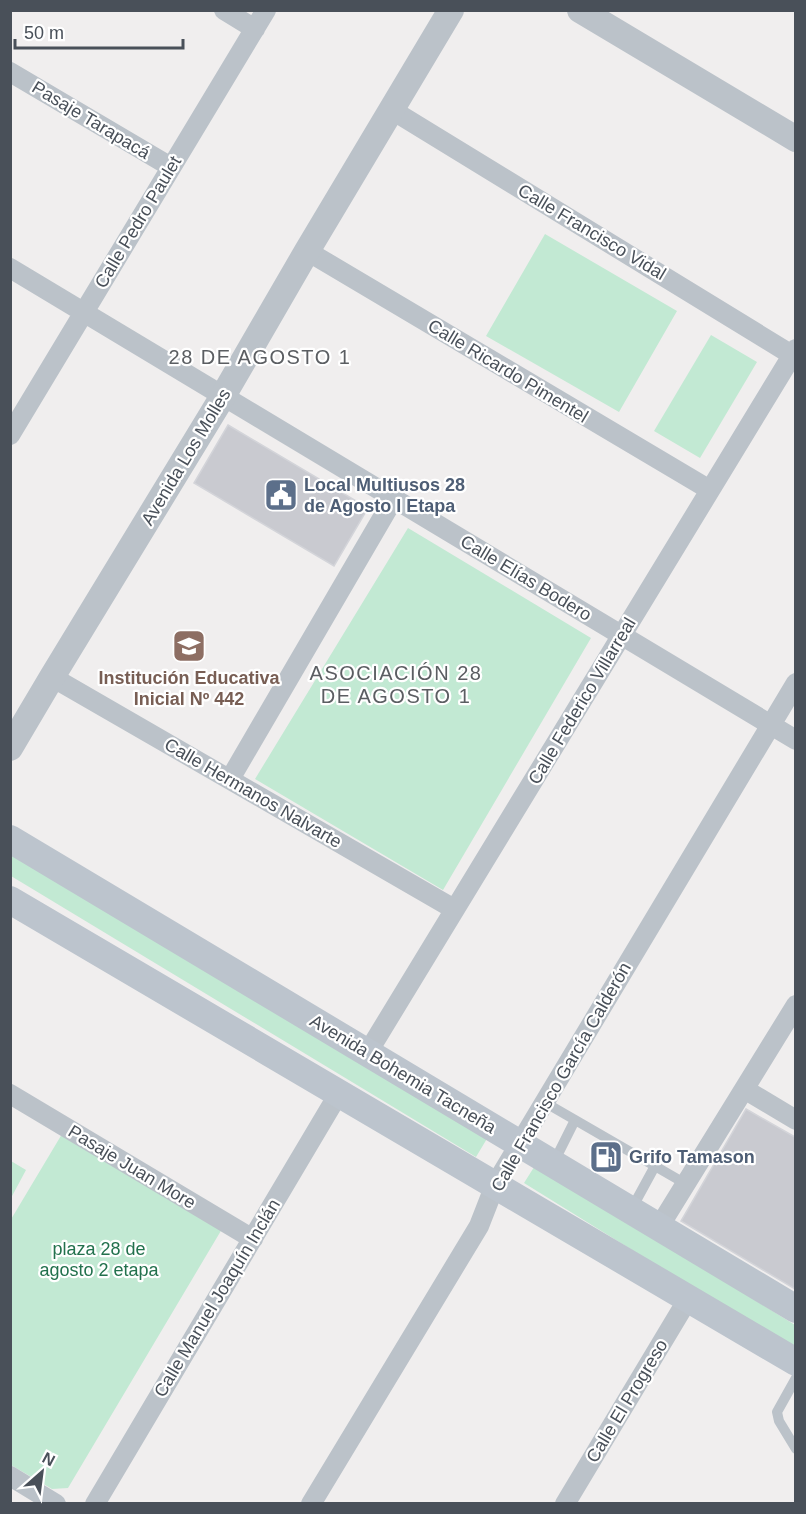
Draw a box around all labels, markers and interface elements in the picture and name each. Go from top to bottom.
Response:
scale bar [15,12,183,50]
text: 50 m [24,23,64,43]
street label: Pasaje Tarapacá [29,77,154,164]
street label: Calle Pedro Paulet [91,153,185,291]
street label: Calle Francisco Vidal [515,180,669,284]
street label: Calle Ricardo Pimentel [424,315,592,427]
district label: 28 DE AGOSTO 1 [169,346,351,368]
street label: Avenida Los Molles [137,385,235,529]
place label: Local Multiusos 28 de Agosto I Etapa [304,475,465,516]
public building icon: Local Multiusos 28 de Agosto I Etapa [263,477,299,513]
street label: Calle Elías Bodero [457,531,595,625]
street label: Calle Federico Villarreal [524,614,640,788]
school or university icon: Institución Educativa Inicial Nº 442 [171,628,207,664]
district label: ASOCIACIÓN 28 DE AGOSTO 1 [310,662,482,707]
place label: Institución Educativa Inicial Nº 442 [98,668,281,709]
street label: Calle Hermanos Nalvarte [161,734,345,852]
street label: Calle Francisco García Calderón [487,959,635,1195]
street label: Avenida Bohemia Tacneña [306,1010,500,1138]
street label: Pasaje Juan More [65,1121,199,1213]
fuel station icon: Grifo Tamason [588,1139,624,1175]
place label: Grifo Tamason [629,1147,755,1167]
street label: Calle Manuel Joaquín Inclán [150,1195,284,1401]
park label: plaza 28 de agosto 2 etapa [39,1239,160,1280]
street label: Calle El Progreso [582,1336,672,1466]
north arrow [12,1442,72,1502]
text: N [40,1449,58,1469]

